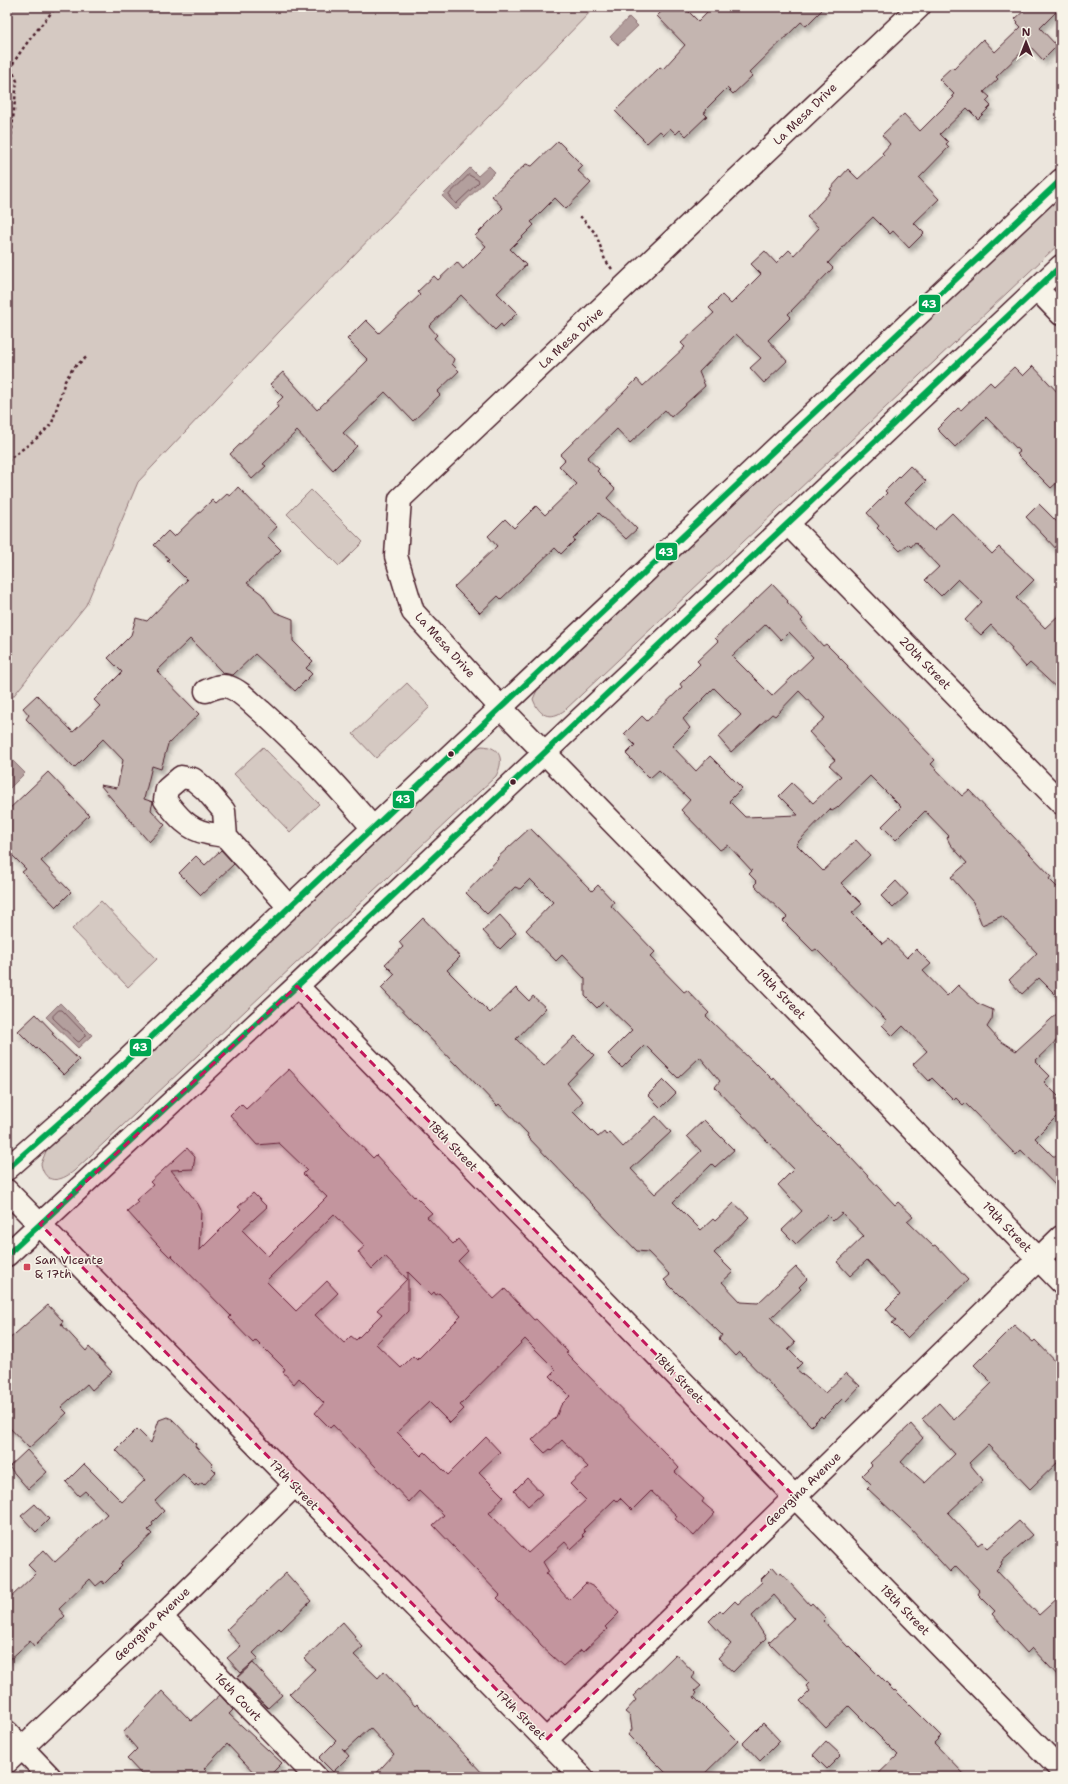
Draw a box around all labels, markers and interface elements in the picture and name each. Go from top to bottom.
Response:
north arrow [1006,22,1046,62]
text: N [1022,25,1031,40]
street label: La Mesa Drive [770,79,840,149]
line badge: 43 [918,294,941,313]
text: 43 [922,297,937,312]
street label: La Mesa Drive [535,304,607,372]
line badge: 43 [655,542,678,561]
text: 43 [659,545,674,560]
street label: La Mesa Drive [411,609,479,681]
street label: 20th Street [896,633,954,693]
unlabelled marker [446,749,456,759]
unlabelled marker [508,777,518,787]
line badge: 43 [392,790,415,809]
text: 43 [396,792,411,807]
street label: 19th Street [753,965,809,1023]
line badge: 43 [129,1038,152,1057]
text: 43 [133,1040,148,1055]
street label: 18th Street [425,1117,481,1175]
street label: 19th Street [979,1198,1035,1256]
place label: San Vicente & 17th [35,1252,103,1282]
marker: San Vicente & 17th [22,1262,32,1272]
street label: 18th Street [651,1349,707,1407]
street label: Georgina Avenue [762,1448,845,1529]
street label: 17th Street [266,1456,322,1514]
street label: 18th Street [877,1581,933,1639]
street label: Georgina Avenue [111,1583,194,1664]
street label: 16th Court [211,1669,265,1725]
street label: 17th Street [493,1687,549,1743]

